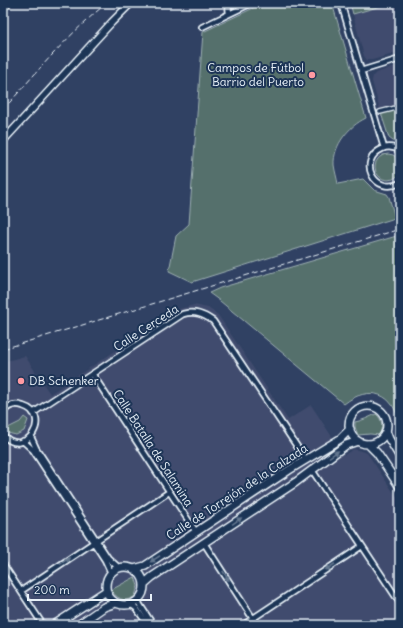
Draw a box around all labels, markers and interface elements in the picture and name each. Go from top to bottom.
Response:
place label: Campos de Fútbol Barrio del Puerto [207,60,304,89]
marker: Campos de Fútbol Barrio del Puerto [307,70,317,80]
street label: Calle Cerceda [110,301,181,354]
place label: DB Schenker [29,373,99,388]
marker: DB Schenker [16,376,26,386]
street label: Calle Batalla de Salamina [110,386,197,509]
street label: Calle de Torrejón de la Calzada [163,440,310,543]
one-way arrow [328,450,339,458]
one-way arrow [231,517,242,525]
one-way arrow [150,555,160,563]
one-way arrow [60,557,70,565]
one-way arrow [324,564,336,571]
one-way arrow [222,570,229,581]
scale bar [28,576,151,602]
text: 200 m [34,582,70,597]

